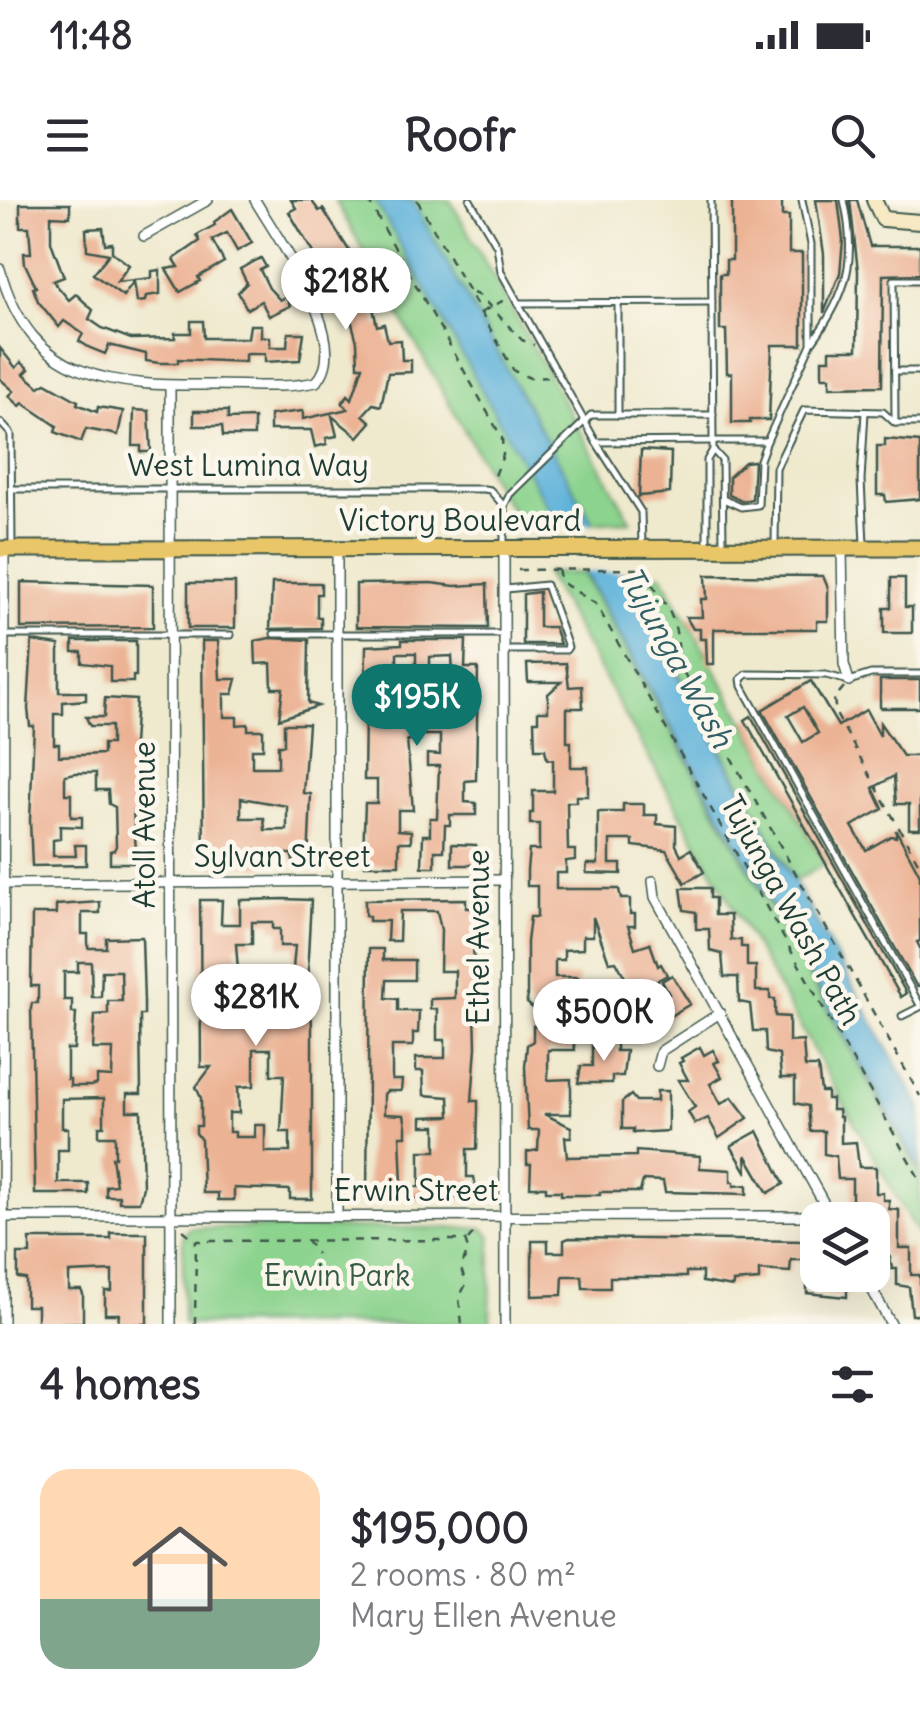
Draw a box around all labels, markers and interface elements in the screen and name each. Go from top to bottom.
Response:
text: 11:48 [50,12,133,59]
text: Roofr [404,107,516,163]
icon: menu [40,108,95,163]
icon: search [825,108,880,163]
pin: $218K [276,248,416,333]
text: $218K [303,260,389,301]
street label: West Lumina Way [127,446,369,484]
street label: Victory Boulevard [339,501,581,539]
water label: Tujunga Wash [610,559,743,755]
pin: $195K [347,664,487,749]
text: $195K [374,676,460,717]
street label: Atoll Avenue [125,741,163,909]
street label: Tujunga Wash Path [713,788,871,1031]
street label: Sylvan Street [194,837,370,875]
street label: Ethel Avenue [459,849,497,1025]
pin: $281K [186,964,326,1049]
text: $281K [213,976,299,1017]
pin: $500K [534,979,674,1064]
text: $500K [555,991,653,1032]
street label: Erwin Street [334,1171,498,1209]
map controls [800,1202,890,1292]
button: layers [800,1202,890,1292]
park label: Erwin Park [264,1256,410,1294]
icon: filters [825,1357,880,1412]
text: 4 homes [40,1358,201,1410]
text: $195,000 [350,1502,529,1554]
icon: home [120,1509,240,1629]
text: 2 rooms · 80 m² [350,1554,576,1595]
text: Mary Ellen Avenue [350,1595,617,1636]

